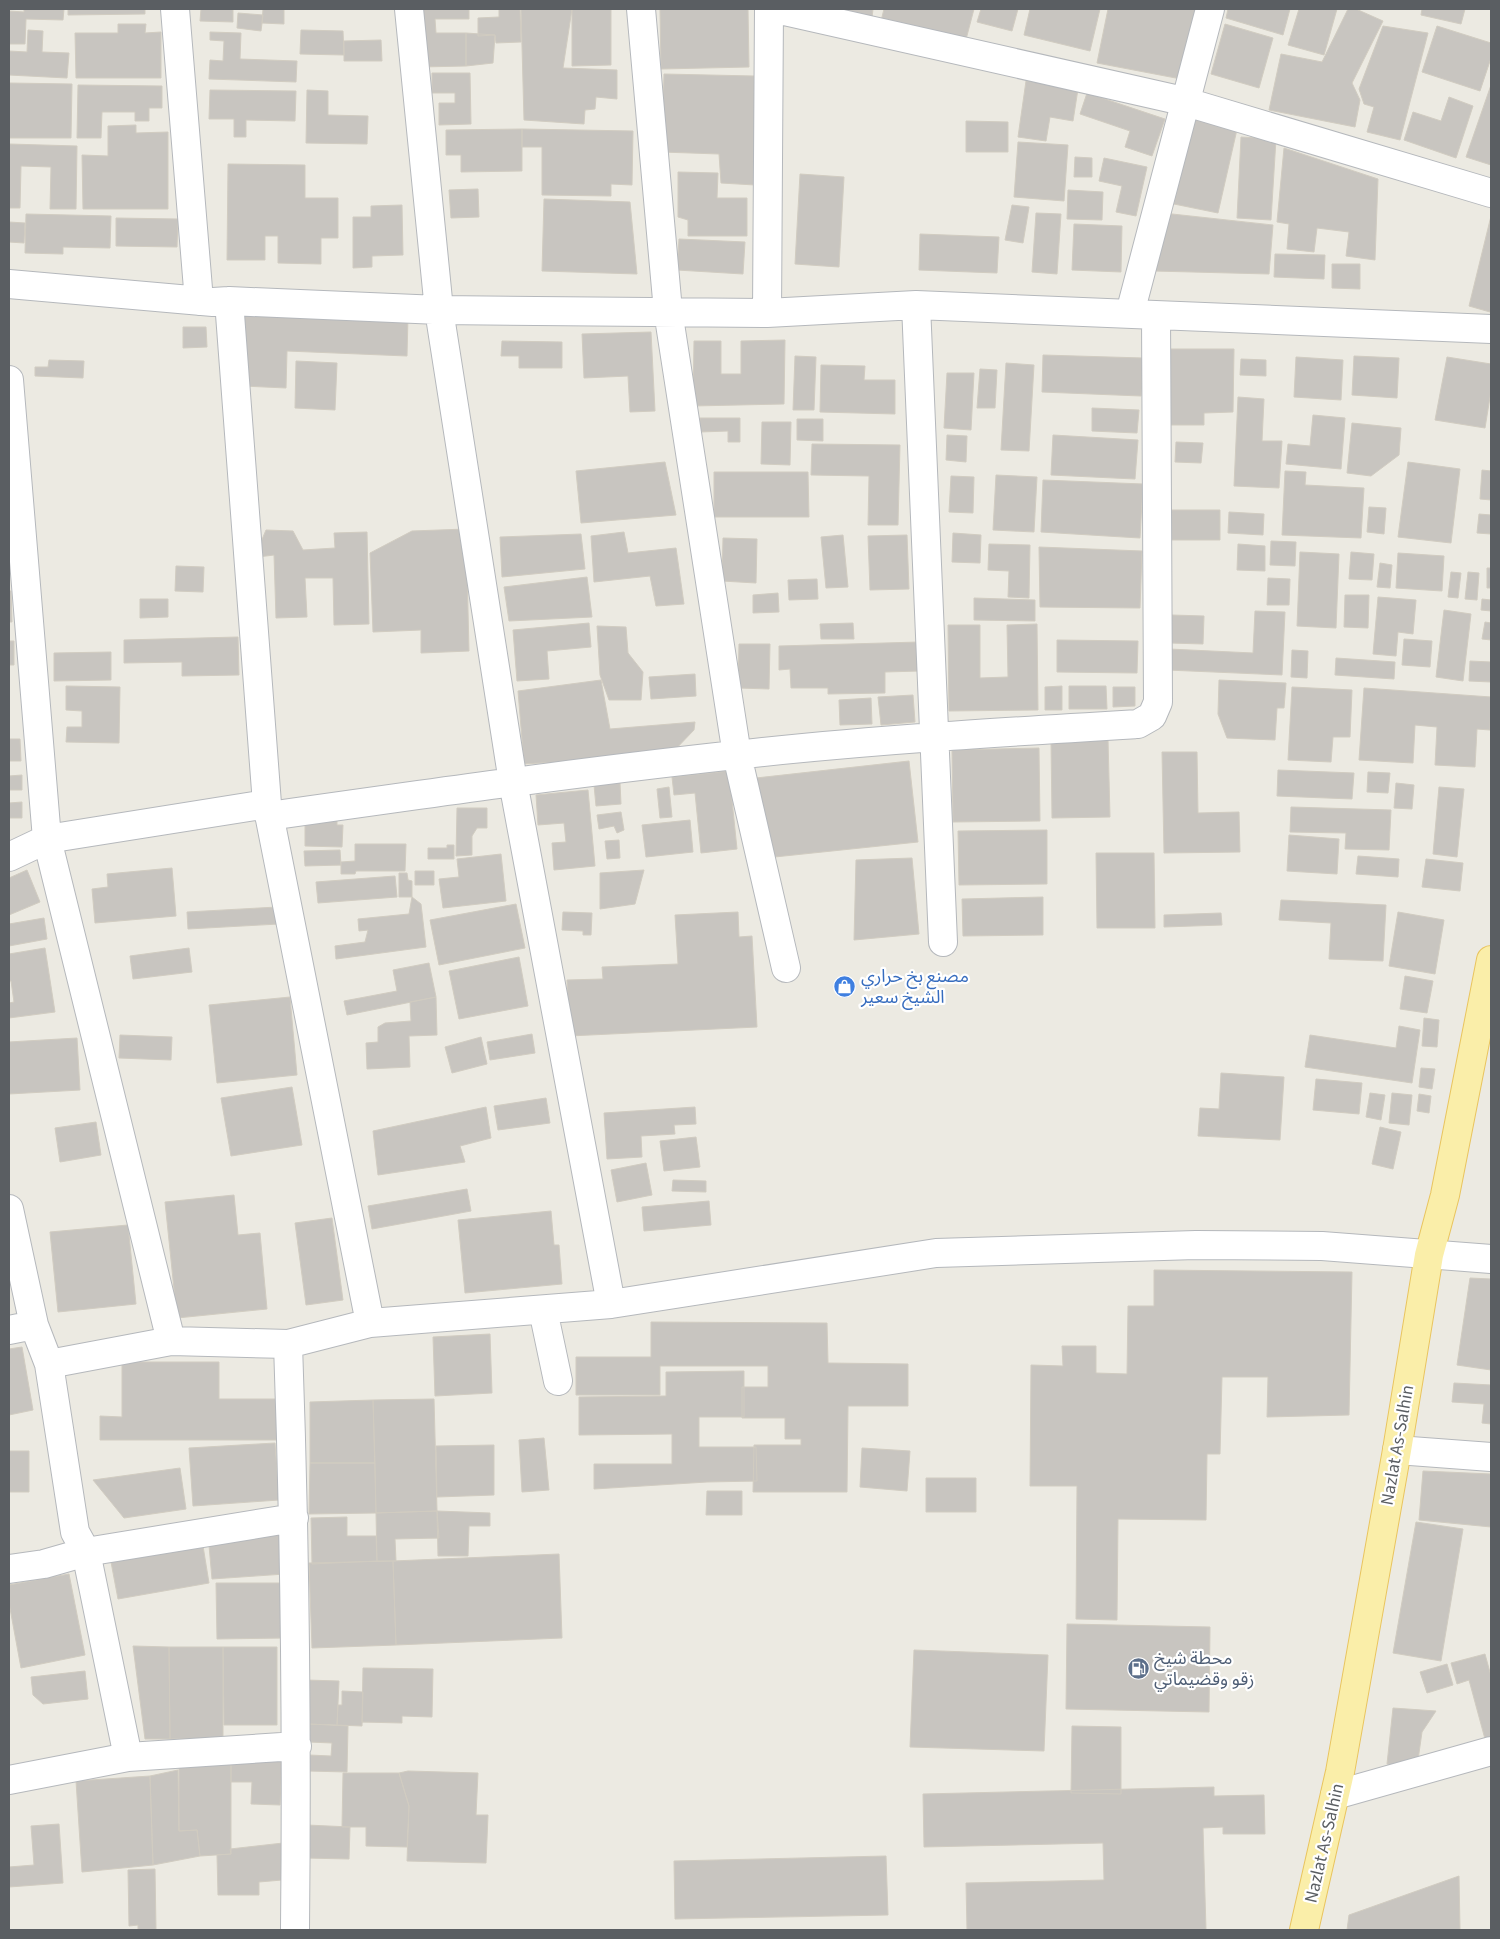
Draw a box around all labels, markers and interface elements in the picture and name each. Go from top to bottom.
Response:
place label: مصنع بخ حراري الشيخ سعير [860,964,969,1010]
shop icon: مصنع بخ حراري الشيخ سعير [833,974,857,998]
street label: Nazlat As-Salhin [1375,1383,1420,1507]
place label: محطة شيخ زقو وقضيماتي [1154,1646,1254,1692]
fuel station icon: محطة شيخ زقو وقضيماتي [1126,1656,1150,1680]
street label: Nazlat As-Salhin [1299,1781,1350,1905]

